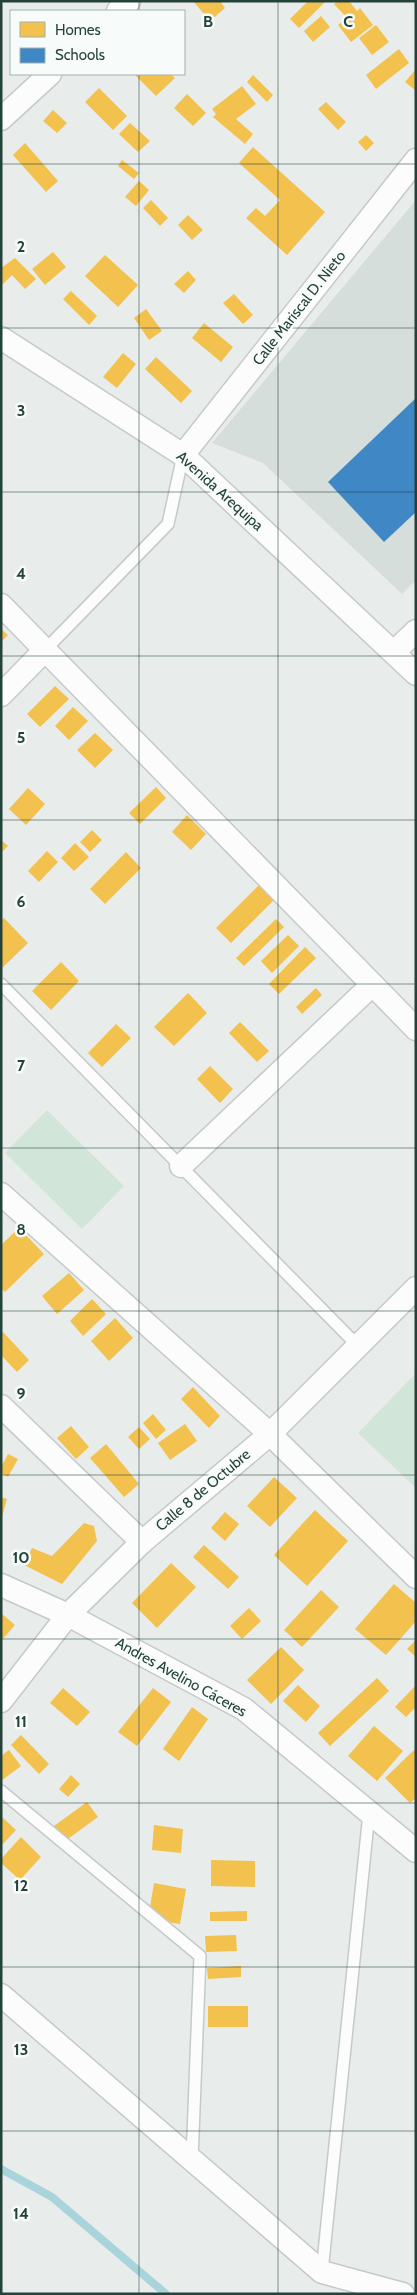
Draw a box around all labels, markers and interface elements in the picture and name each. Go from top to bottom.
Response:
legend [10,10,185,75]
text: B [203,12,213,31]
text: C [343,12,353,31]
text: Homes [55,21,101,39]
text: Schools [55,46,105,64]
text: 2 [17,237,25,256]
street label: Calle Mariscal D. Nieto [249,247,349,369]
text: 3 [17,401,25,420]
street label: Avenida Arequipa [173,447,268,535]
text: 4 [16,564,26,583]
text: 5 [17,728,25,747]
text: 6 [17,892,26,911]
text: 7 [17,1056,26,1075]
text: 8 [16,1220,26,1239]
text: 9 [17,1384,26,1403]
street label: Calle 8 de Octubre [152,1445,254,1535]
text: 10 [12,1548,30,1567]
street label: Andres Avelino Cáceres [112,1633,250,1721]
text: 11 [15,1712,27,1731]
text: 12 [14,1876,28,1895]
text: 13 [14,2040,28,2059]
text: 14 [13,2204,29,2223]

